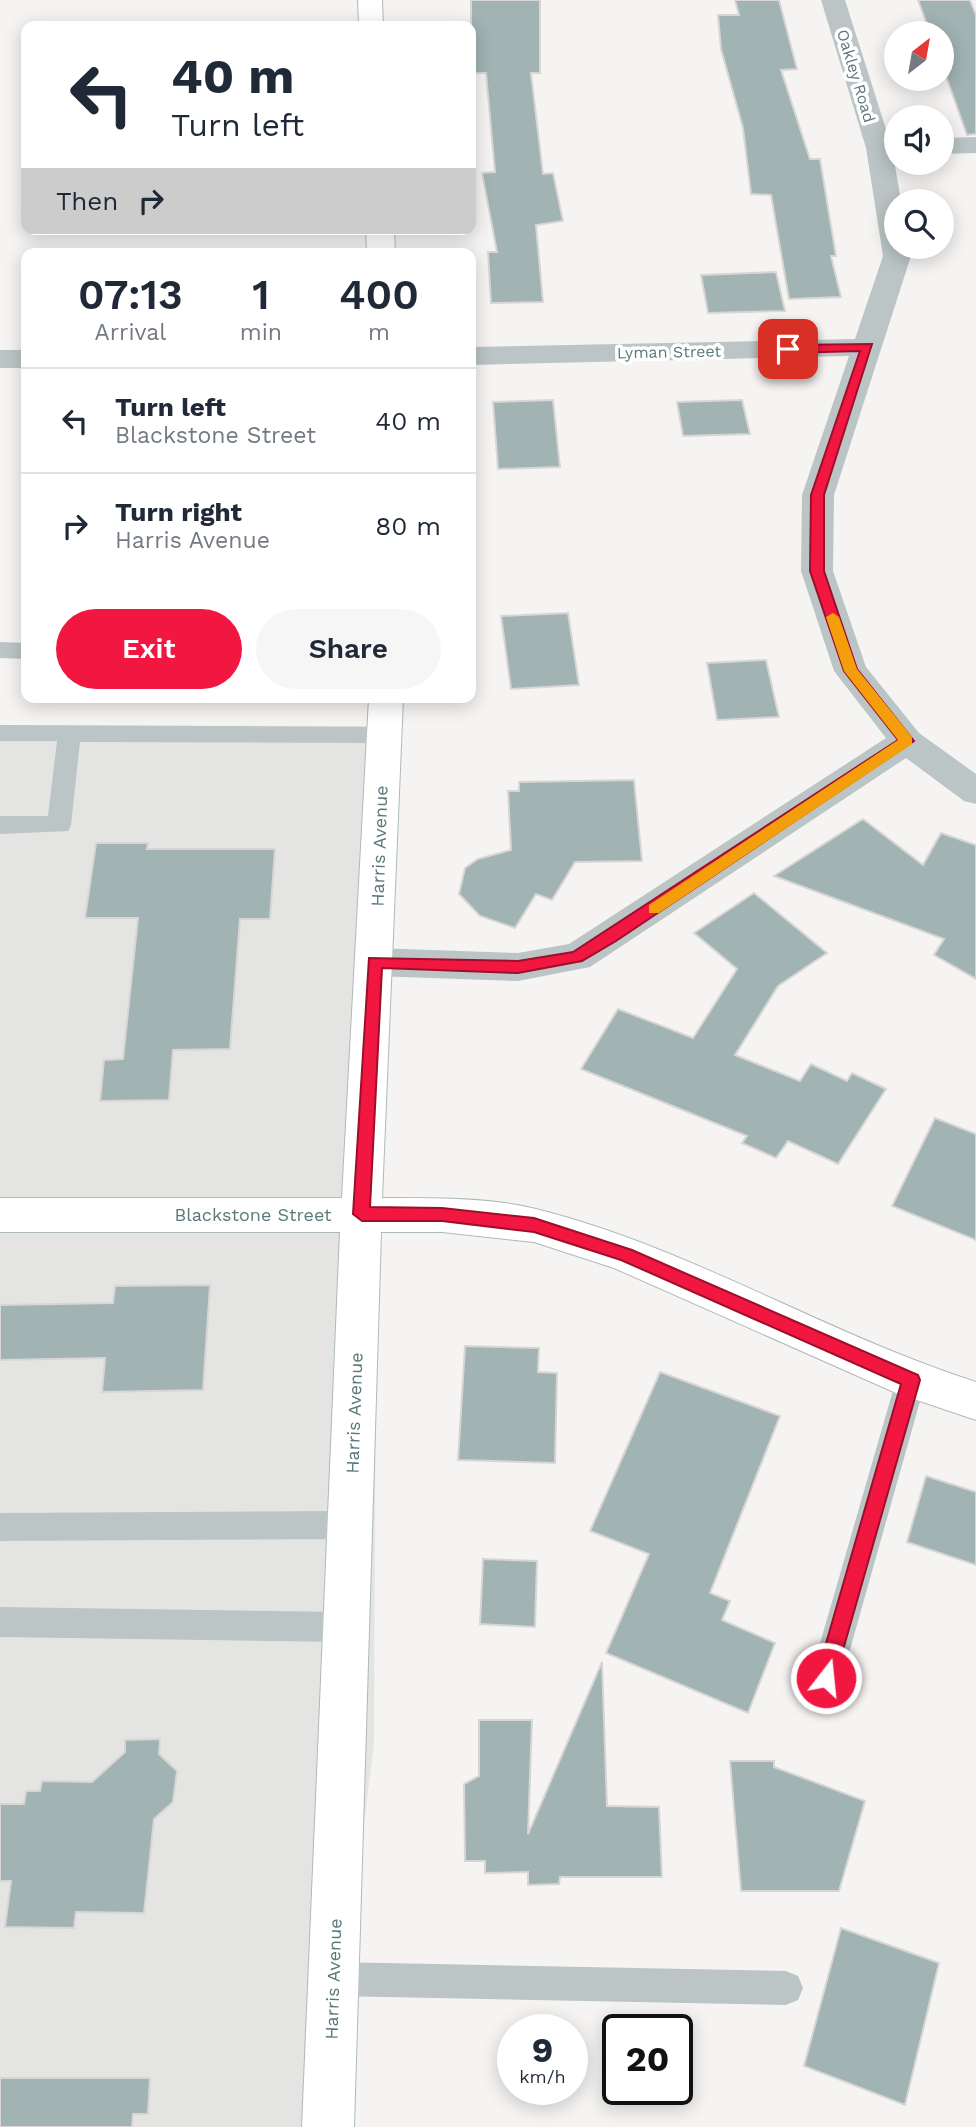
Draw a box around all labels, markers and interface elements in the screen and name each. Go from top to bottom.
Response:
north arrow [884,21,954,91]
map controls [884,21,954,259]
street label: Oakley Road [833,27,879,125]
text: 40 m [171,47,294,105]
icon: left [56,49,147,140]
button: sound [884,105,954,175]
text: Turn left [171,106,304,144]
icon: right [132,182,170,220]
text: Then [56,186,118,216]
button: search [884,189,954,259]
text: 07:13 [78,270,183,319]
text: 1 [252,270,270,319]
text: 400 [339,270,419,319]
text: Arrival [94,319,166,346]
text: min [240,319,282,346]
text: m [368,319,390,346]
pin [758,319,818,379]
icon: arrive [769,330,807,368]
street label: Lyman Street [617,342,722,362]
text: Turn left [115,392,226,422]
icon: left [56,402,94,440]
text: 40 m [375,406,441,436]
text: Blackstone Street [115,422,316,449]
text: Turn right [115,497,242,527]
icon: right [56,507,94,545]
text: 80 m [375,511,441,541]
text: Harris Avenue [115,527,270,554]
button: Exit [56,609,242,689]
button: Share [256,609,441,689]
street label: Harris Avenue [366,785,392,907]
street label: Blackstone Street [174,1204,332,1225]
street label: Harris Avenue [341,1352,367,1474]
position arrow [789,1641,863,1715]
street label: Harris Avenue [320,1918,346,2040]
speed limit sign: 20 [602,2014,693,2105]
text: 9 [532,2029,553,2071]
text: km/h [519,2066,566,2087]

